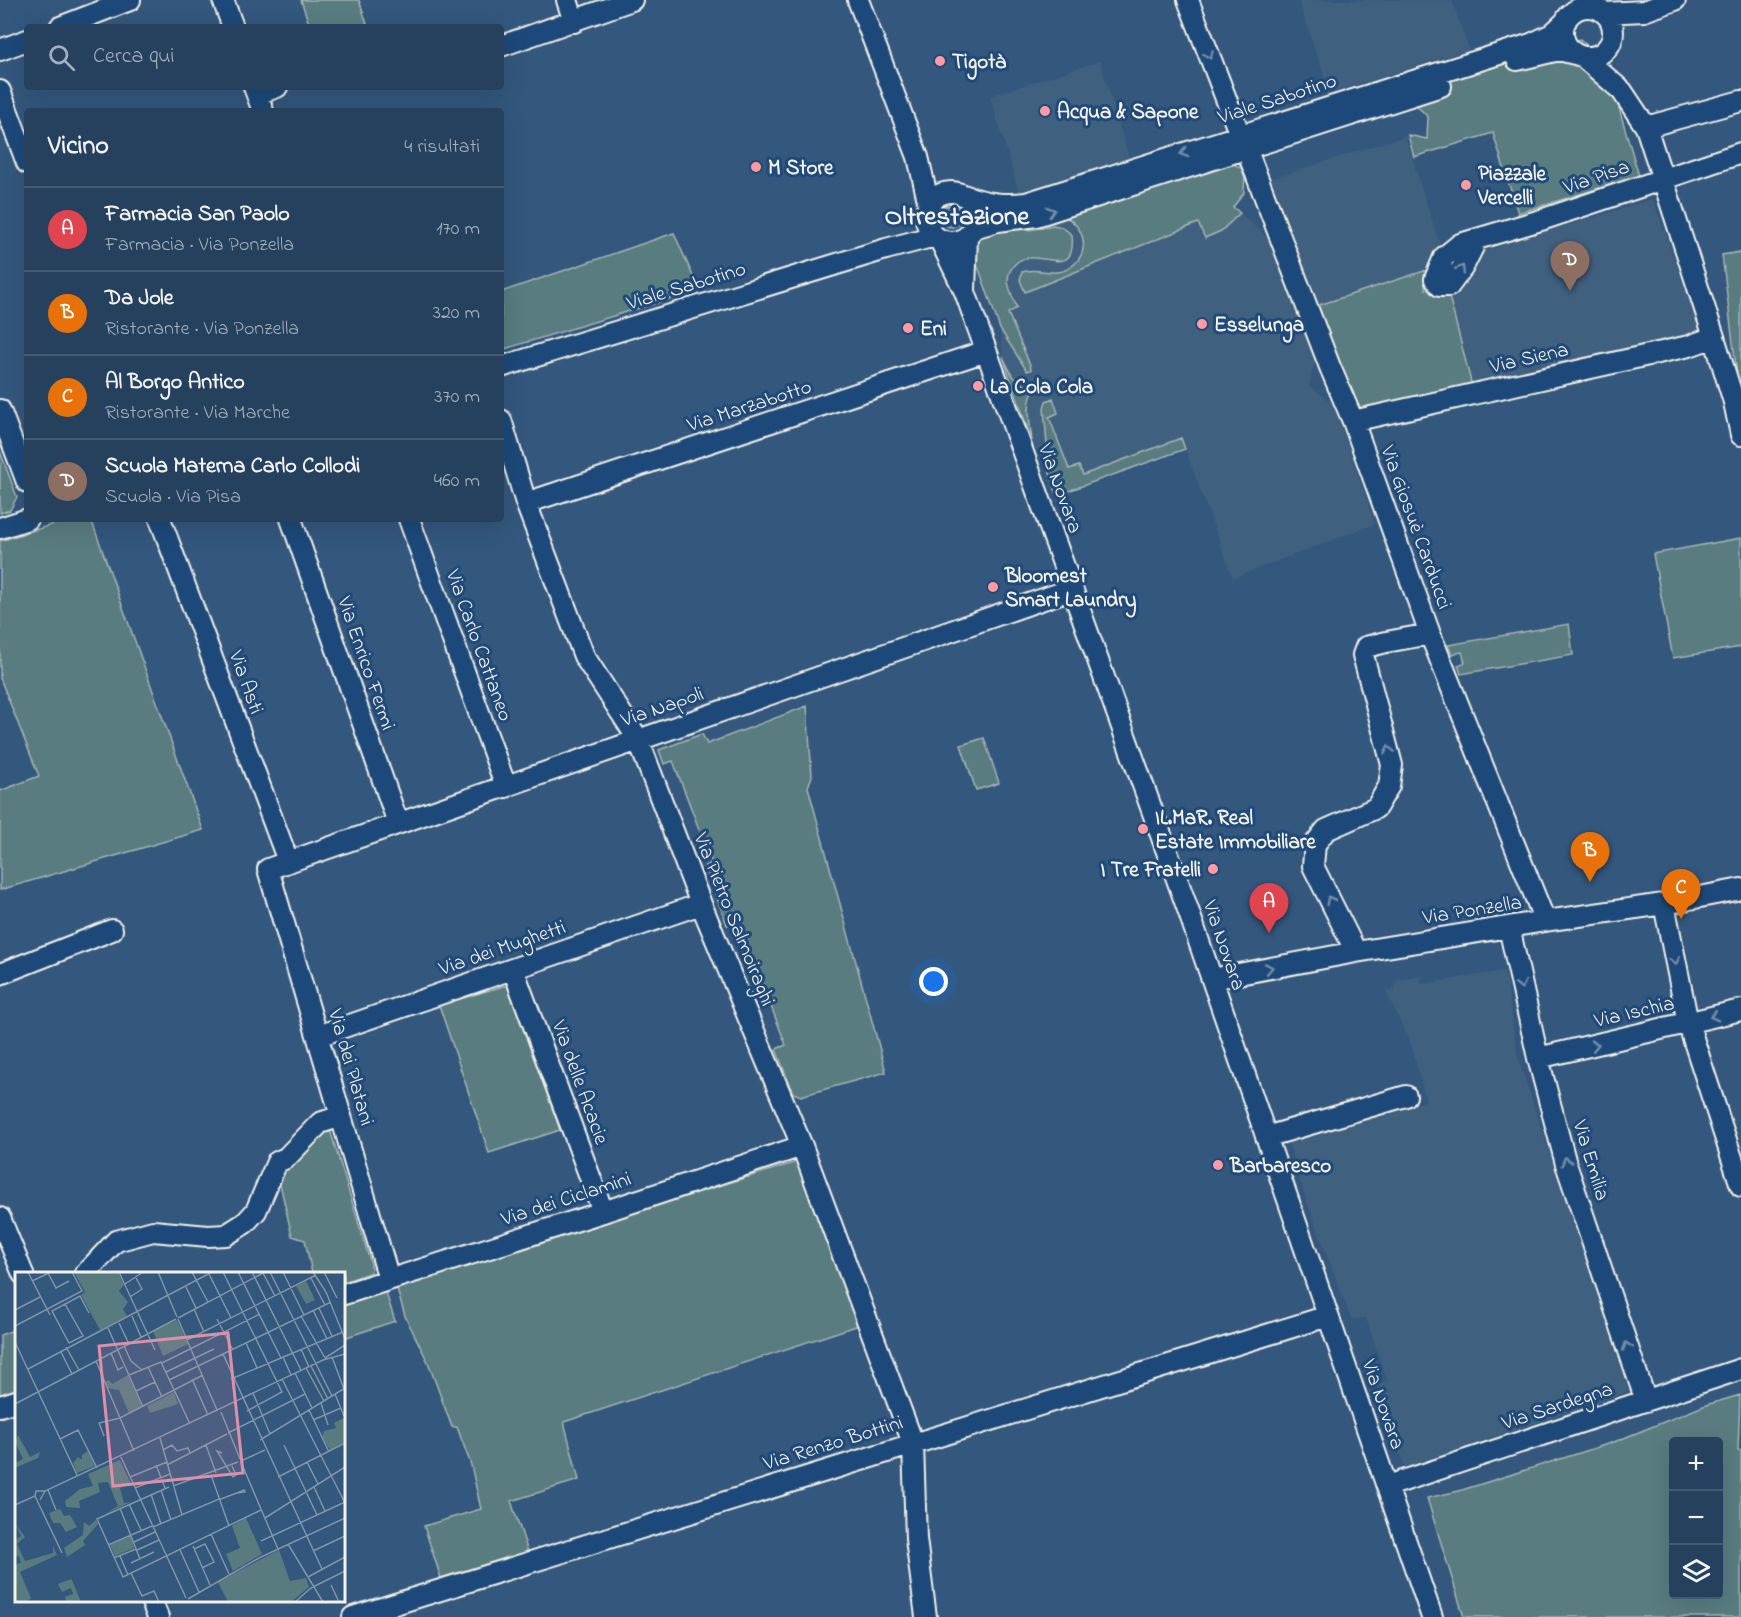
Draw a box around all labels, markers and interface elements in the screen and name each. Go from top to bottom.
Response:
search box [24,24,504,90]
icon: search [45,41,78,74]
text: Cerca qui [93,41,175,73]
place label: Tigotà [952,48,1006,80]
one-way arrow [1202,48,1214,59]
marker: Tigotà [933,54,947,68]
street label: Viale Sabotino [1213,67,1341,134]
place label: Acqua & Sapone [1057,98,1199,128]
marker: Acqua & Sapone [1038,104,1052,118]
text: Vicino [48,128,109,166]
text: 4 risultati [404,133,480,162]
one-way arrow [1179,146,1190,159]
street label: Via Pisa [1559,153,1634,203]
place label: M Store [768,154,834,184]
marker: M Store [749,160,763,174]
place label: Piazzale Vercelli [1477,160,1546,214]
marker: Piazzale Vercelli [1459,178,1473,192]
district label: Oltrestazione [885,198,1030,237]
text: Farmacia San Paolo [105,199,290,231]
one-way arrow [1045,206,1056,218]
text: A [61,215,74,244]
text: 170 m [436,215,480,244]
text: Farmacia · Via Ponzella [105,231,294,260]
pin: D [1550,242,1590,291]
street label: Viale Sabotino [622,255,750,320]
one-way arrow [1453,265,1465,275]
text: Da Jole [105,283,174,315]
text: B [61,299,74,328]
text: 320 m [433,299,480,328]
place label: Esselunga [1214,311,1304,343]
text: Ristorante · Via Ponzella [105,315,299,344]
place label: Eni [920,315,947,345]
marker: Esselunga [1195,317,1209,331]
marker: Eni [901,321,915,335]
street label: Via Siena [1486,335,1572,383]
text: Al Borgo Antico [105,367,245,399]
street label: Via Marzabotto [683,373,816,441]
place label: La Cola Cola [990,373,1093,403]
marker: La Cola Cola [971,379,985,393]
text: C [62,383,73,412]
text: 370 m [434,383,480,412]
text: Ristorante · Via Marche [105,399,290,428]
street label: Via Novara [1029,439,1089,538]
street label: Via Giosuè Carducci [1371,441,1459,614]
text: Scuola Materna Carlo Collodi [105,451,360,483]
text: D [60,467,75,496]
text: 460 m [434,467,480,496]
text: Scuola · Via Pisa [105,483,241,512]
place label: Bloomest Smart Laundry [1004,562,1137,618]
street label: Via Carlo Cattaneo [436,565,519,726]
marker: Bloomest Smart Laundry [986,580,1000,594]
street label: Via Enrico Fermi [328,592,402,735]
street label: Via Asti [219,646,270,719]
street label: Via Napoli [616,680,708,736]
one-way arrow [1383,745,1396,755]
place label: IL.MaR. Real Estate Immobiliare [1155,804,1316,858]
marker: IL.MaR. Real Estate Immobiliare [1136,822,1150,836]
street label: Via Pietro Salmoiraghi [682,828,782,1012]
pin: B [1570,832,1610,882]
place label: I Tre Fratelli [1101,856,1201,886]
marker: I Tre Fratelli [1206,862,1220,876]
pin: C [1662,870,1700,919]
pin: A [1250,884,1288,933]
street label: Via Ponzella [1420,888,1524,934]
one-way arrow [1326,895,1338,906]
street label: Via Novara [1193,896,1253,995]
street label: Via dei Mughetti [434,913,571,987]
one-way arrow [1668,956,1681,966]
one-way arrow [1264,962,1274,975]
your location [919,967,948,996]
one-way arrow [1514,979,1527,989]
street label: Via Ischia [1590,989,1677,1037]
street label: Via dei Platani [319,1005,381,1129]
one-way arrow [1710,1009,1720,1022]
street label: Via delle Acacie [542,1015,616,1150]
one-way arrow [1589,1039,1599,1052]
street label: Via Emilia [1563,1116,1617,1205]
place label: Barbaresco [1229,1152,1331,1182]
one-way arrow [1561,1156,1573,1167]
marker: Barbaresco [1211,1158,1225,1172]
street label: Via dei Ciclamini [497,1165,636,1235]
inset map [15,1272,345,1602]
one-way arrow [1622,1341,1634,1352]
street label: Via Novara [1352,1355,1412,1454]
street label: Via Sardegna [1497,1375,1618,1441]
street label: Via Renzo Bottini [759,1408,907,1480]
map controls [1669,1437,1723,1599]
button: + [1669,1437,1723,1491]
button: − [1669,1491,1723,1545]
button: layers [1669,1545,1723,1599]

